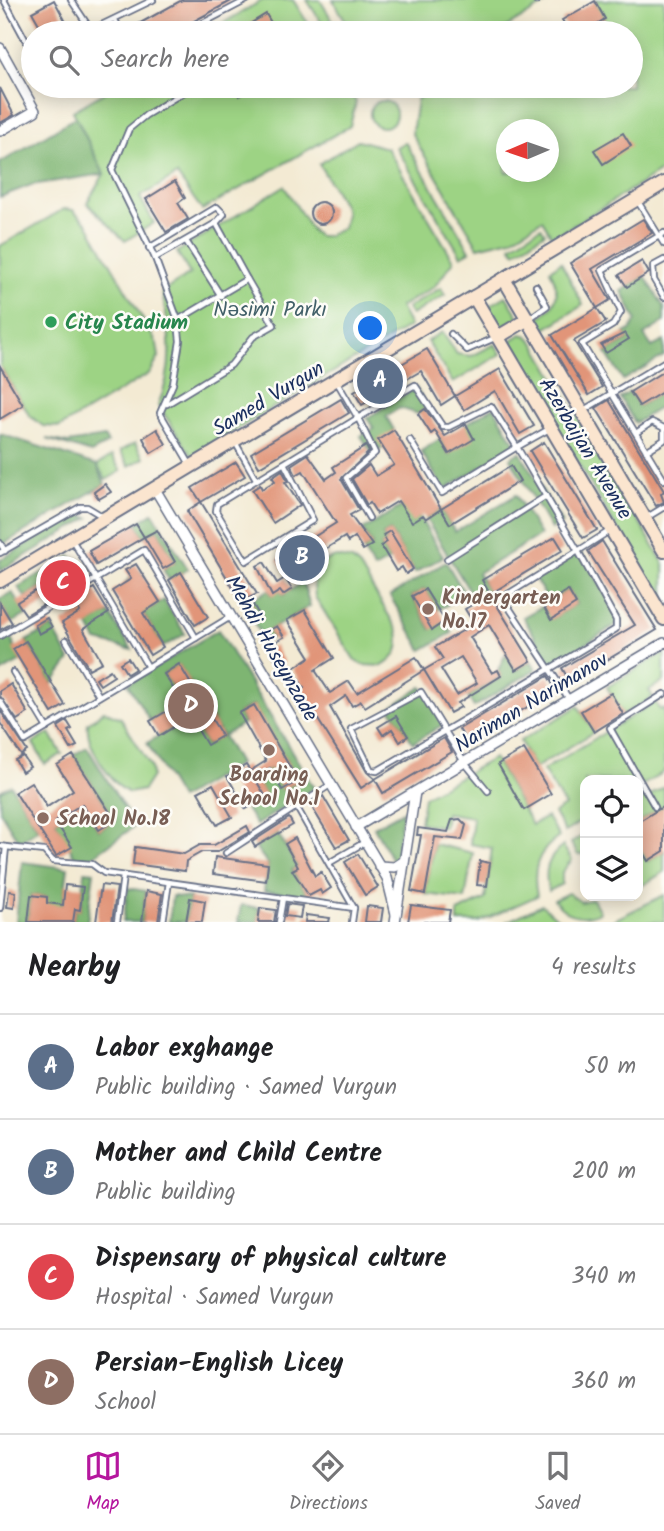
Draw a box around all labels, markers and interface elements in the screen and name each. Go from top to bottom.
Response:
search box [21,21,643,98]
text: Search here [101,39,229,81]
icon: search [45,41,83,79]
north arrow [496,119,559,182]
park label: Nəsimi Parkı [213,294,327,327]
place label: City Stadium [65,307,188,340]
your location [353,311,387,345]
marker: City Stadium [43,314,59,330]
street label: Samed Vurgun [206,353,331,446]
pin: A [357,355,403,407]
street label: Azerbaijan Avenue [529,371,641,527]
pin: B [279,532,325,584]
pin: C [40,557,86,609]
street label: Mehdi Huseynzade [215,570,326,728]
place label: Kindergarten No.17 [442,582,561,639]
marker: Kindergarten No.17 [420,601,436,617]
street label: Nariman Narimanov [449,644,615,762]
pin: D [168,680,214,732]
marker: Boarding School No.1 [261,742,277,758]
place label: Boarding School No.1 [219,759,320,816]
map controls [580,775,643,901]
button: locate [580,775,643,838]
place label: School No.18 [57,803,171,836]
marker: School No.18 [35,810,51,826]
button: layers [580,838,643,901]
text: Nearby [28,944,120,992]
text: 4 results [551,950,636,986]
text: Labor exghange [95,1028,274,1070]
text: A [44,1049,58,1085]
text: 50 m [585,1049,636,1085]
text: Public building · Samed Vurgun [95,1070,397,1106]
text: Mother and Child Centre [95,1133,382,1175]
text: B [44,1154,58,1190]
text: 200 m [572,1154,636,1190]
text: Public building [95,1175,236,1211]
text: Dispensary of physical culture [95,1238,447,1280]
text: C [44,1259,58,1295]
text: 340 m [571,1259,636,1295]
text: Hospital · Samed Vurgun [95,1280,334,1316]
text: Persian-English Licey [95,1343,343,1385]
text: D [43,1364,59,1400]
text: 360 m [571,1364,636,1400]
text: School [95,1385,156,1421]
tab: Map [84,1447,122,1519]
tab: Directions [289,1447,368,1519]
tab: Saved [535,1447,580,1519]

